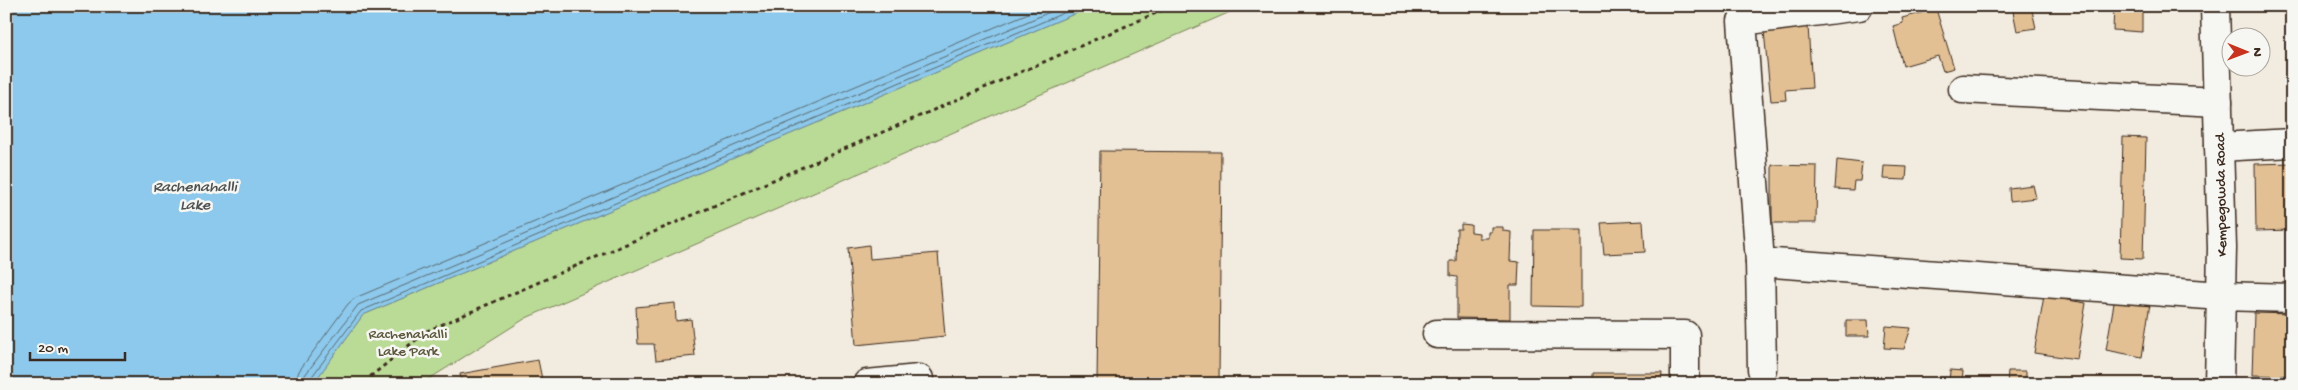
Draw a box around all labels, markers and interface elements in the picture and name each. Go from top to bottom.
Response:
north arrow [2220,28,2270,78]
text: N [2248,47,2265,57]
street label: Kempegowda Road [2212,132,2232,257]
water label: Rachenahalli Lake [153,179,239,216]
park label: Rachenahalli Lake Park [369,326,447,361]
scale bar [30,330,125,362]
text: 20 m [38,340,68,358]

